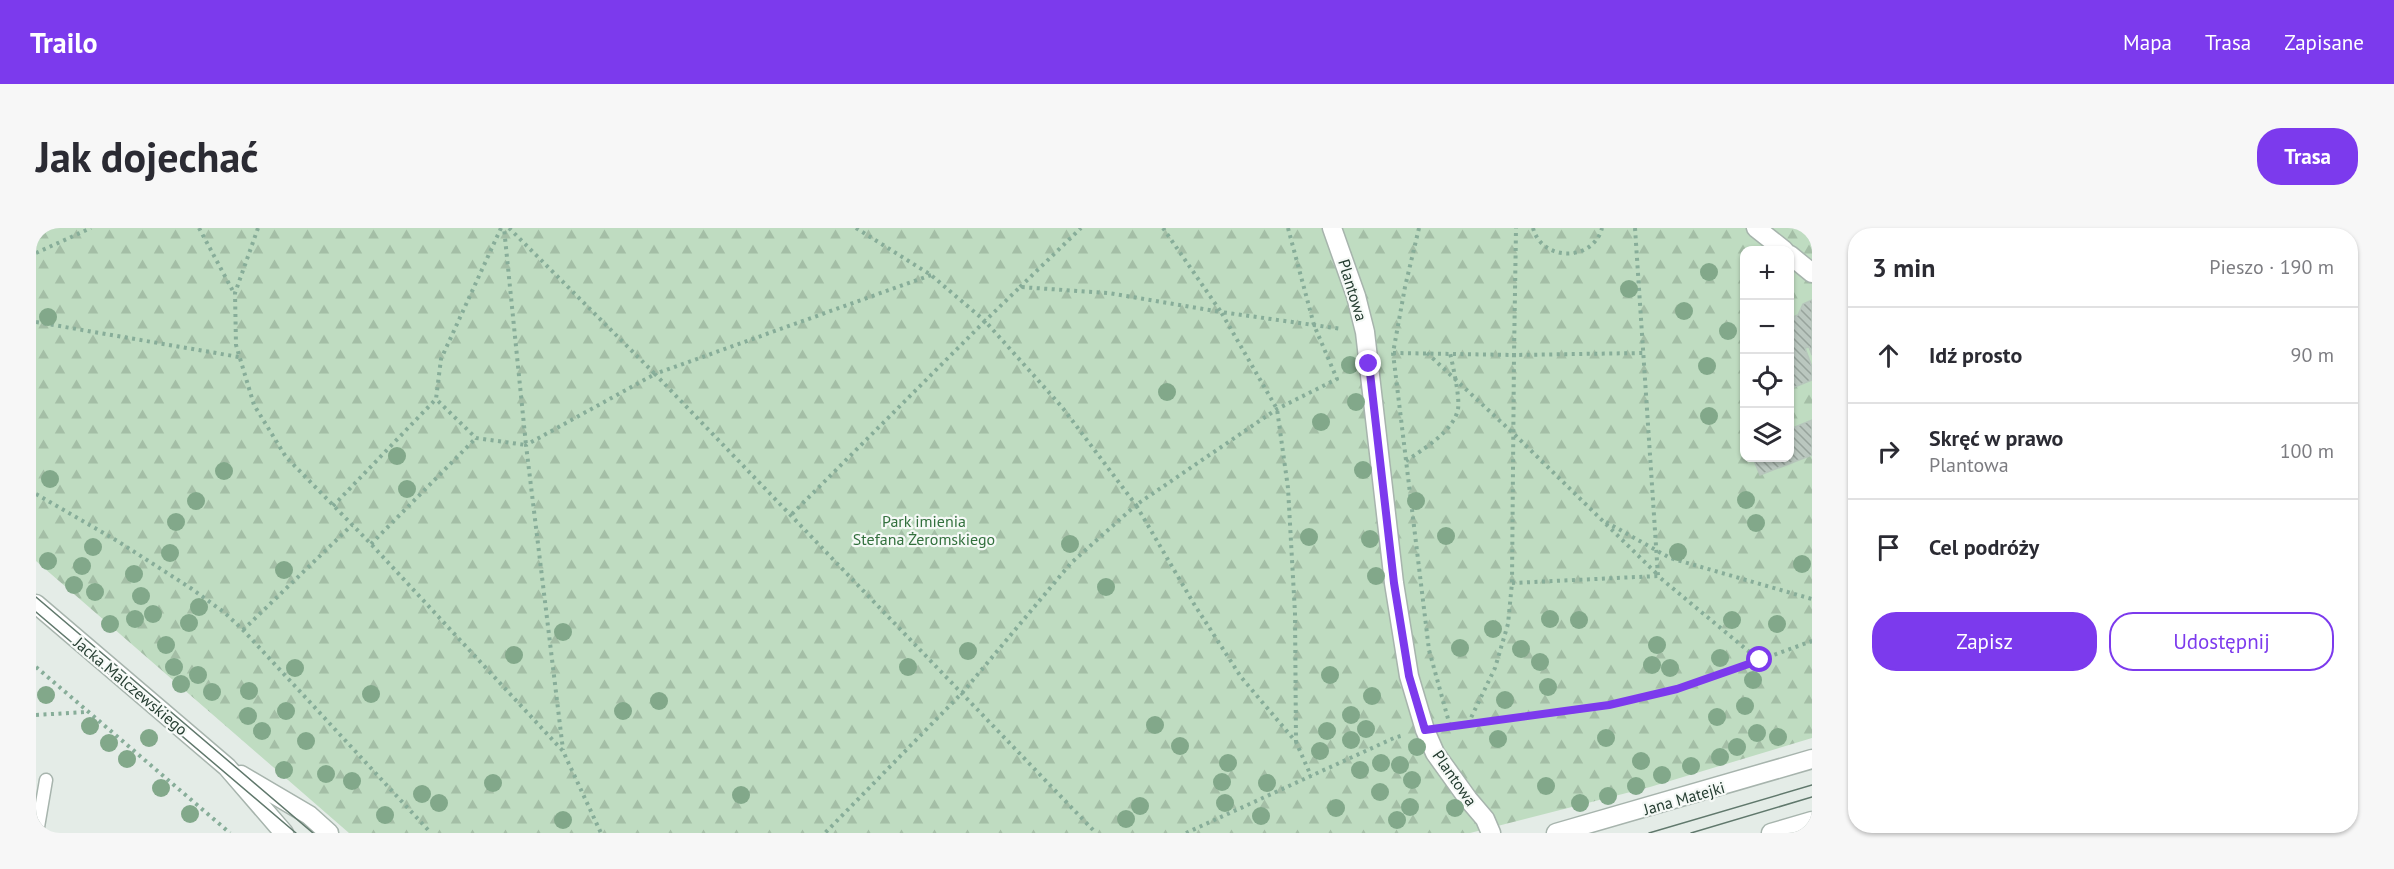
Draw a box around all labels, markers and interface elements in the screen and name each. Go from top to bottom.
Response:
text: Trailo [30,24,97,61]
text: Mapa [2123,29,2172,56]
text: Trasa [2205,29,2251,56]
text: Zapisane [2284,29,2364,56]
button: Trasa [2257,128,2358,185]
text: Jak dojechać [36,129,259,184]
map controls [1740,246,1794,462]
button: + [1740,246,1794,300]
text: 3 min [1872,251,1935,284]
text: Pieszo · 190 m [2209,254,2334,280]
street label: Plantowa [1334,257,1372,323]
button: − [1740,300,1794,354]
icon: ahead [1872,339,1905,372]
text: Idź prosto [1929,341,2022,369]
text: 90 m [2291,342,2334,368]
route end [1355,350,1381,376]
button: locate [1740,354,1794,408]
button: layers [1740,408,1794,462]
text: Skręć w prawo [1929,424,2063,452]
icon: right [1872,435,1905,468]
text: 100 m [2280,438,2334,464]
text: Plantowa [1929,452,2009,478]
park label: Park imienia Stefana Żeromskiego [853,511,995,549]
icon: arrive [1872,531,1905,564]
text: Cel podróży [1929,533,2039,561]
button: Zapisz [1872,612,2097,671]
button: Udostępnij [2109,612,2334,671]
street label: Jacka Malczewskiego [69,632,192,739]
route start [1746,646,1772,672]
street label: Plantowa [1429,746,1481,810]
street label: Jana Matejki [1640,777,1727,819]

